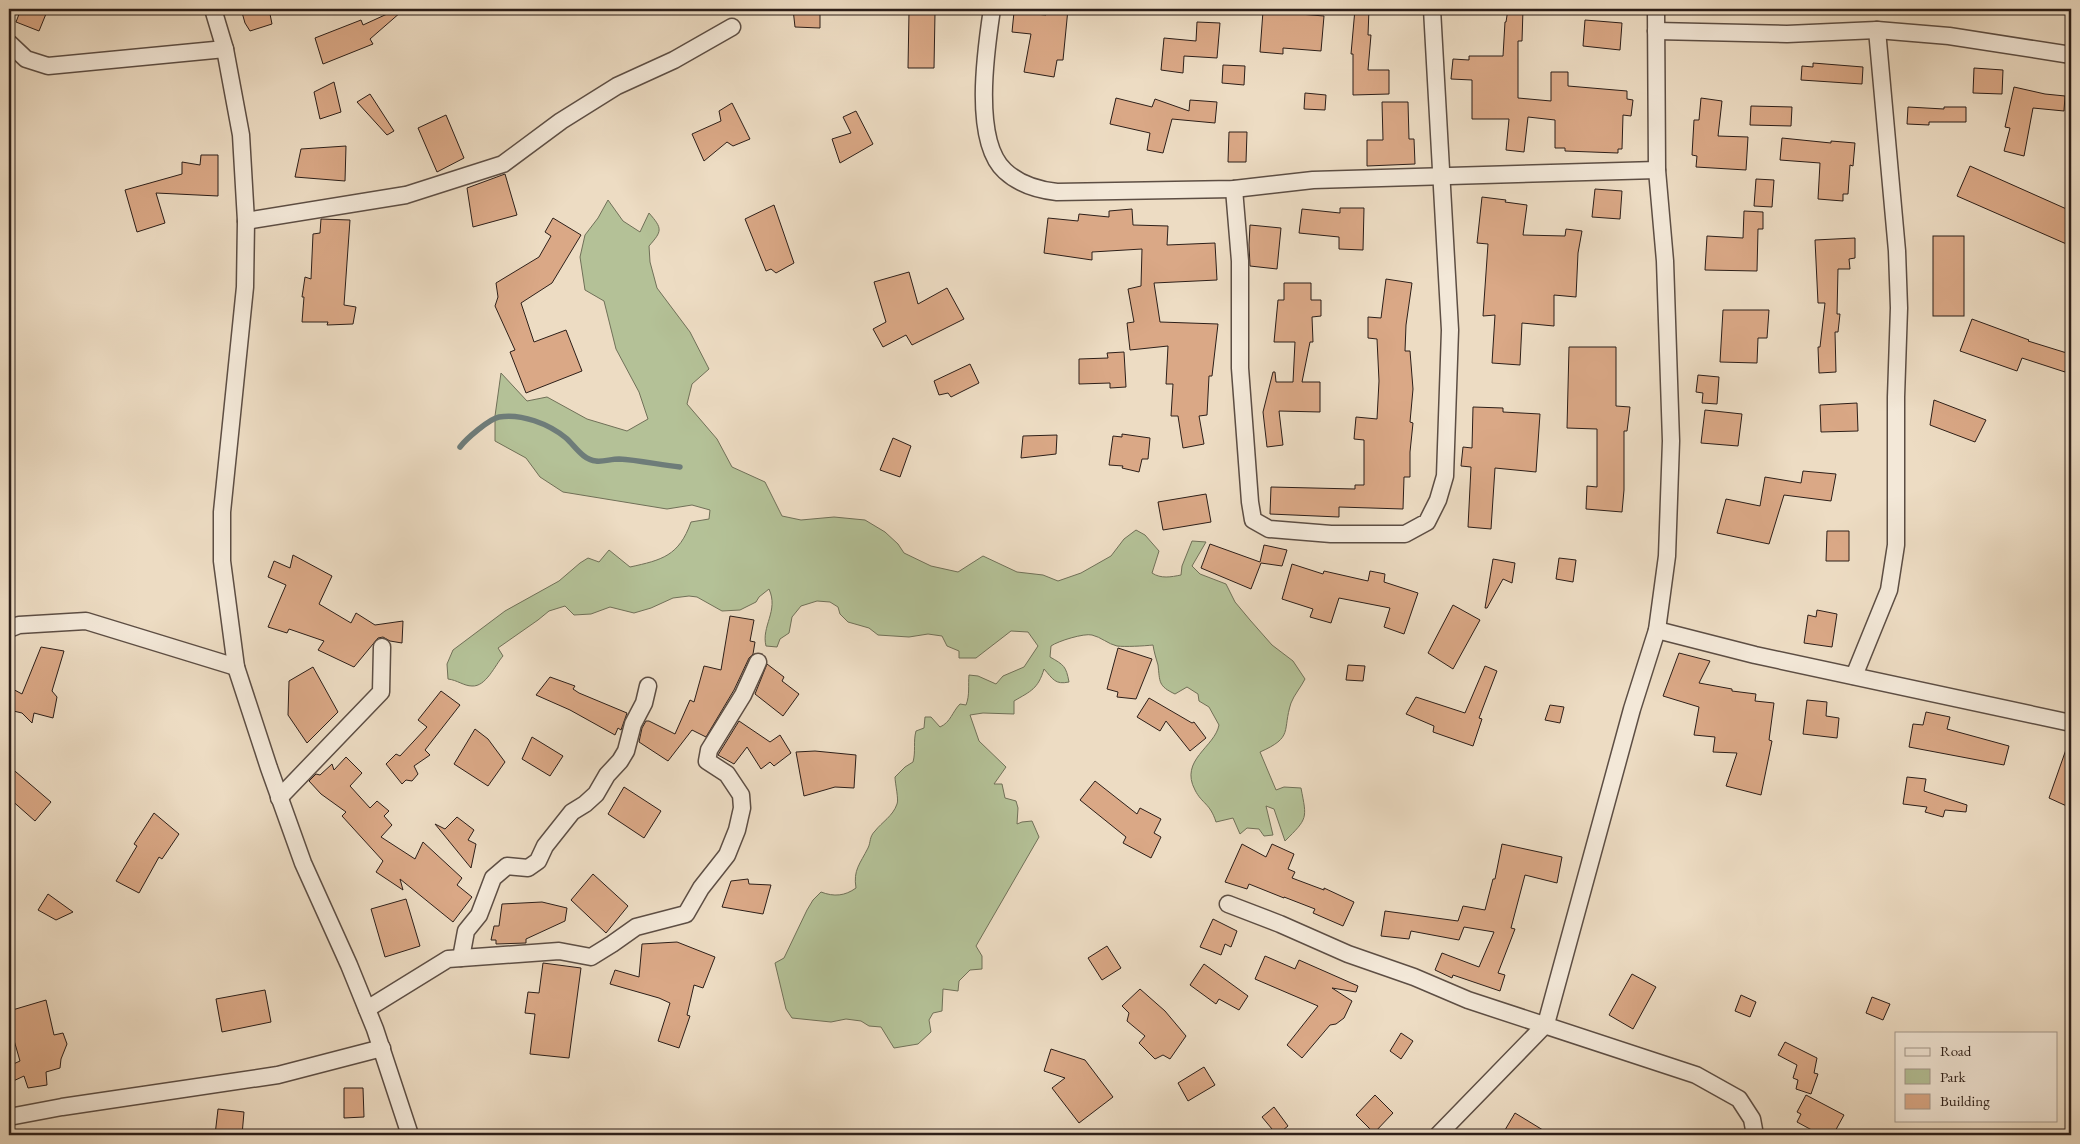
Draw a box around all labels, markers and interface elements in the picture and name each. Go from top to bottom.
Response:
legend [1895,1032,2058,1122]
text: Road [1940,1041,1972,1060]
text: Park [1940,1067,1967,1086]
text: Building [1940,1091,1990,1110]

